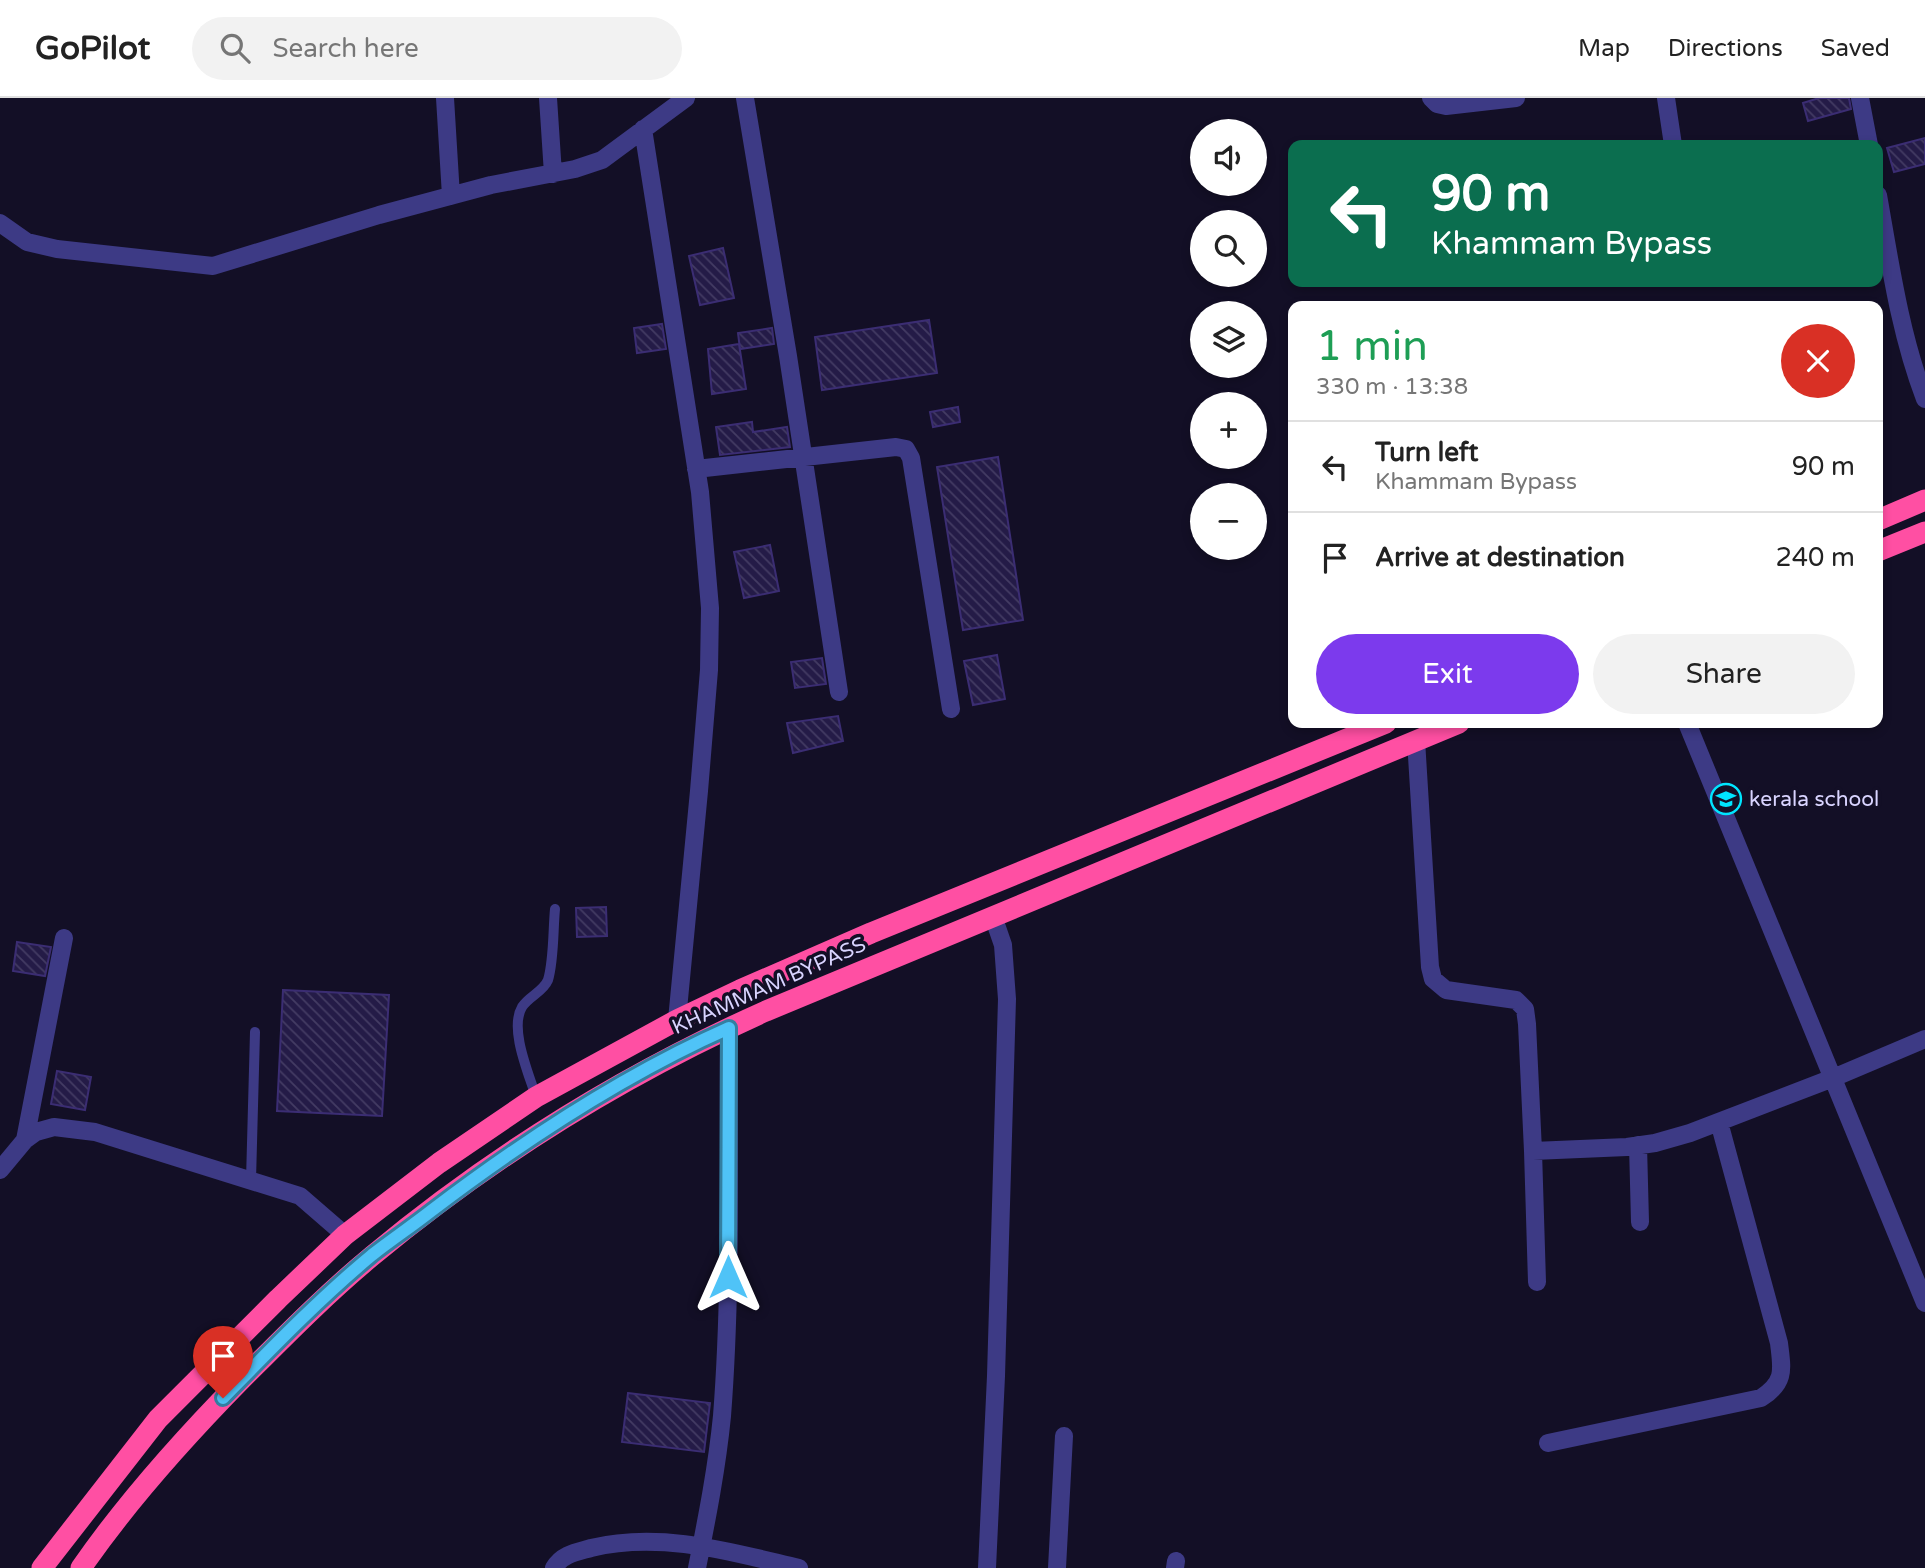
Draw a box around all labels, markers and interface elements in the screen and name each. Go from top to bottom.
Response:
search box [192,17,682,80]
text: GoPilot [35,29,150,68]
icon: search [216,29,254,67]
text: Search here [272,33,419,64]
text: Map [1578,34,1630,63]
text: Directions [1668,34,1783,63]
text: Saved [1821,34,1890,63]
map controls [1190,119,1267,560]
button: sound [1190,119,1267,196]
text: 90 m [1431,165,1550,224]
icon: left [1316,168,1407,259]
button: search [1190,210,1267,287]
text: Khammam Bypass [1431,225,1712,263]
button: layers [1190,301,1267,378]
text: 1 min [1316,321,1428,372]
button: close [1781,324,1855,398]
text: 330 m · 13:38 [1316,373,1468,401]
button: + [1190,392,1267,469]
text: Turn left [1375,437,1478,468]
icon: left [1316,448,1354,486]
text: 90 m [1792,451,1855,482]
text: Khammam Bypass [1375,468,1577,496]
button: − [1190,483,1267,560]
icon: arrive [1316,539,1354,577]
text: Arrive at destination [1375,542,1625,573]
text: 240 m [1775,542,1855,573]
button: Exit [1316,634,1579,714]
button: Share [1593,634,1855,714]
school or university icon: kerala school [1709,782,1743,816]
place label: kerala school [1749,787,1879,812]
street label: KHAMMAM BYPASS [668,932,870,1040]
position arrow [691,1240,765,1314]
pin [193,1326,253,1398]
icon: arrive [204,1337,242,1375]

